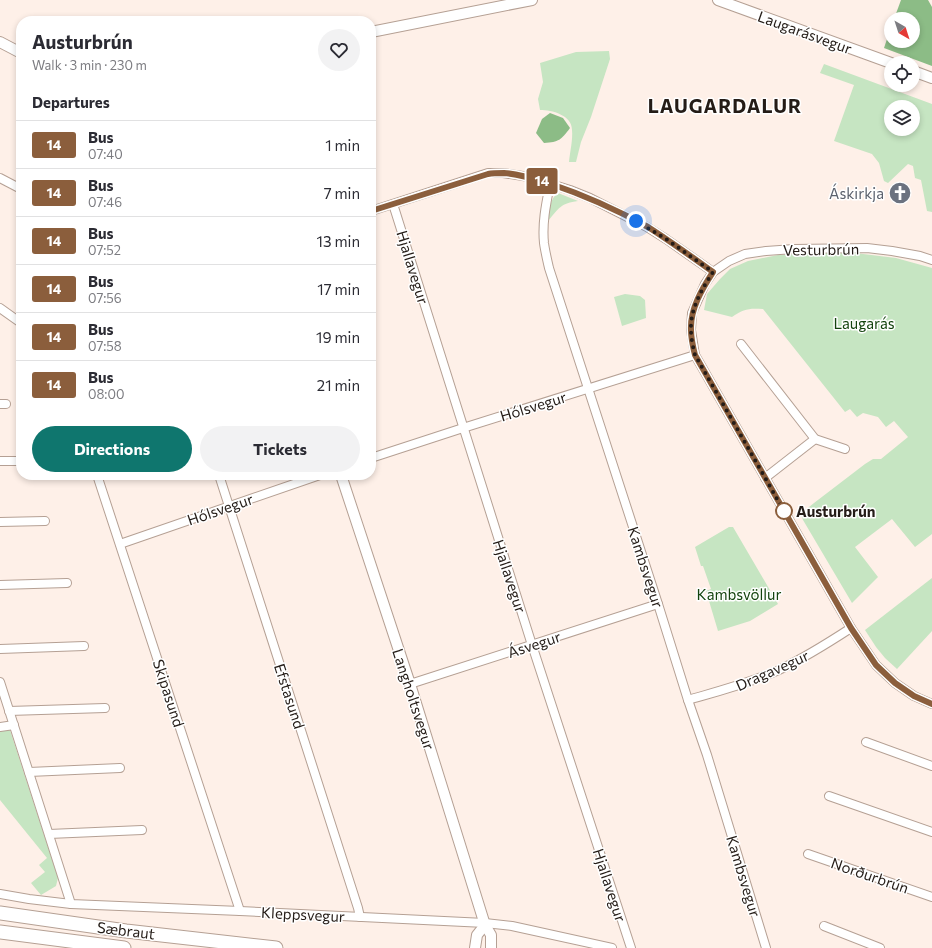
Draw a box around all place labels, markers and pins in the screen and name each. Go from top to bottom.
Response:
church icon: Áskirkja [887,180,913,206]
place label: Áskirkja [829,183,884,202]
marker: Austurbrún [775,502,793,520]
place label: Austurbrún [796,502,875,520]

